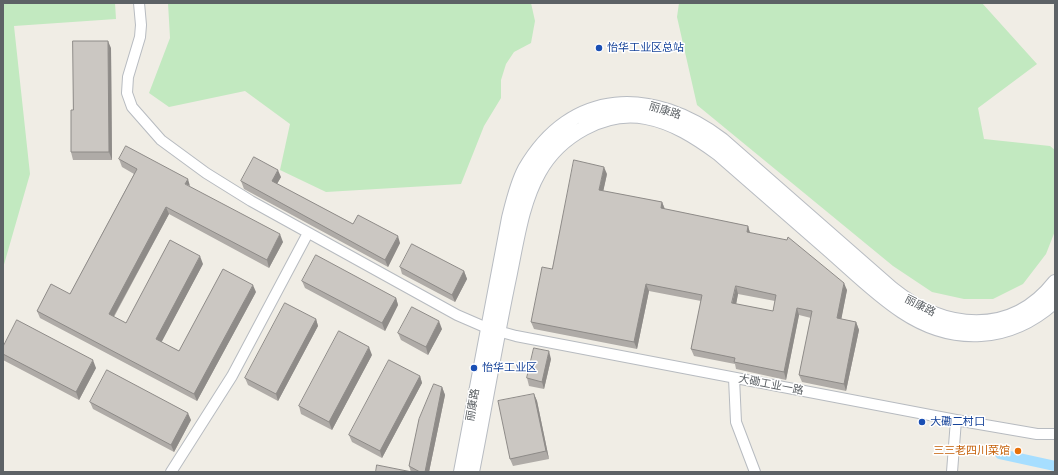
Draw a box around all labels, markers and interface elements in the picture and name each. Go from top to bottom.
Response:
place label: 怡华工业区总站 [607,41,684,55]
marker: 怡华工业区总站 [594,43,604,53]
street label: 丽康路 [647,100,683,122]
street label: 丽康路 [902,293,938,319]
place label: 怡华工业区 [482,361,537,375]
marker: 怡华工业区 [469,363,479,373]
street label: 大磡工业一路 [737,372,805,398]
street label: 丽康路 [464,388,482,422]
place label: 大磡二村口 [930,415,985,429]
marker: 大磡二村口 [917,417,927,427]
place label: 三三老四川菜馆 [933,444,1010,458]
marker: 三三老四川菜馆 [1013,446,1023,456]

